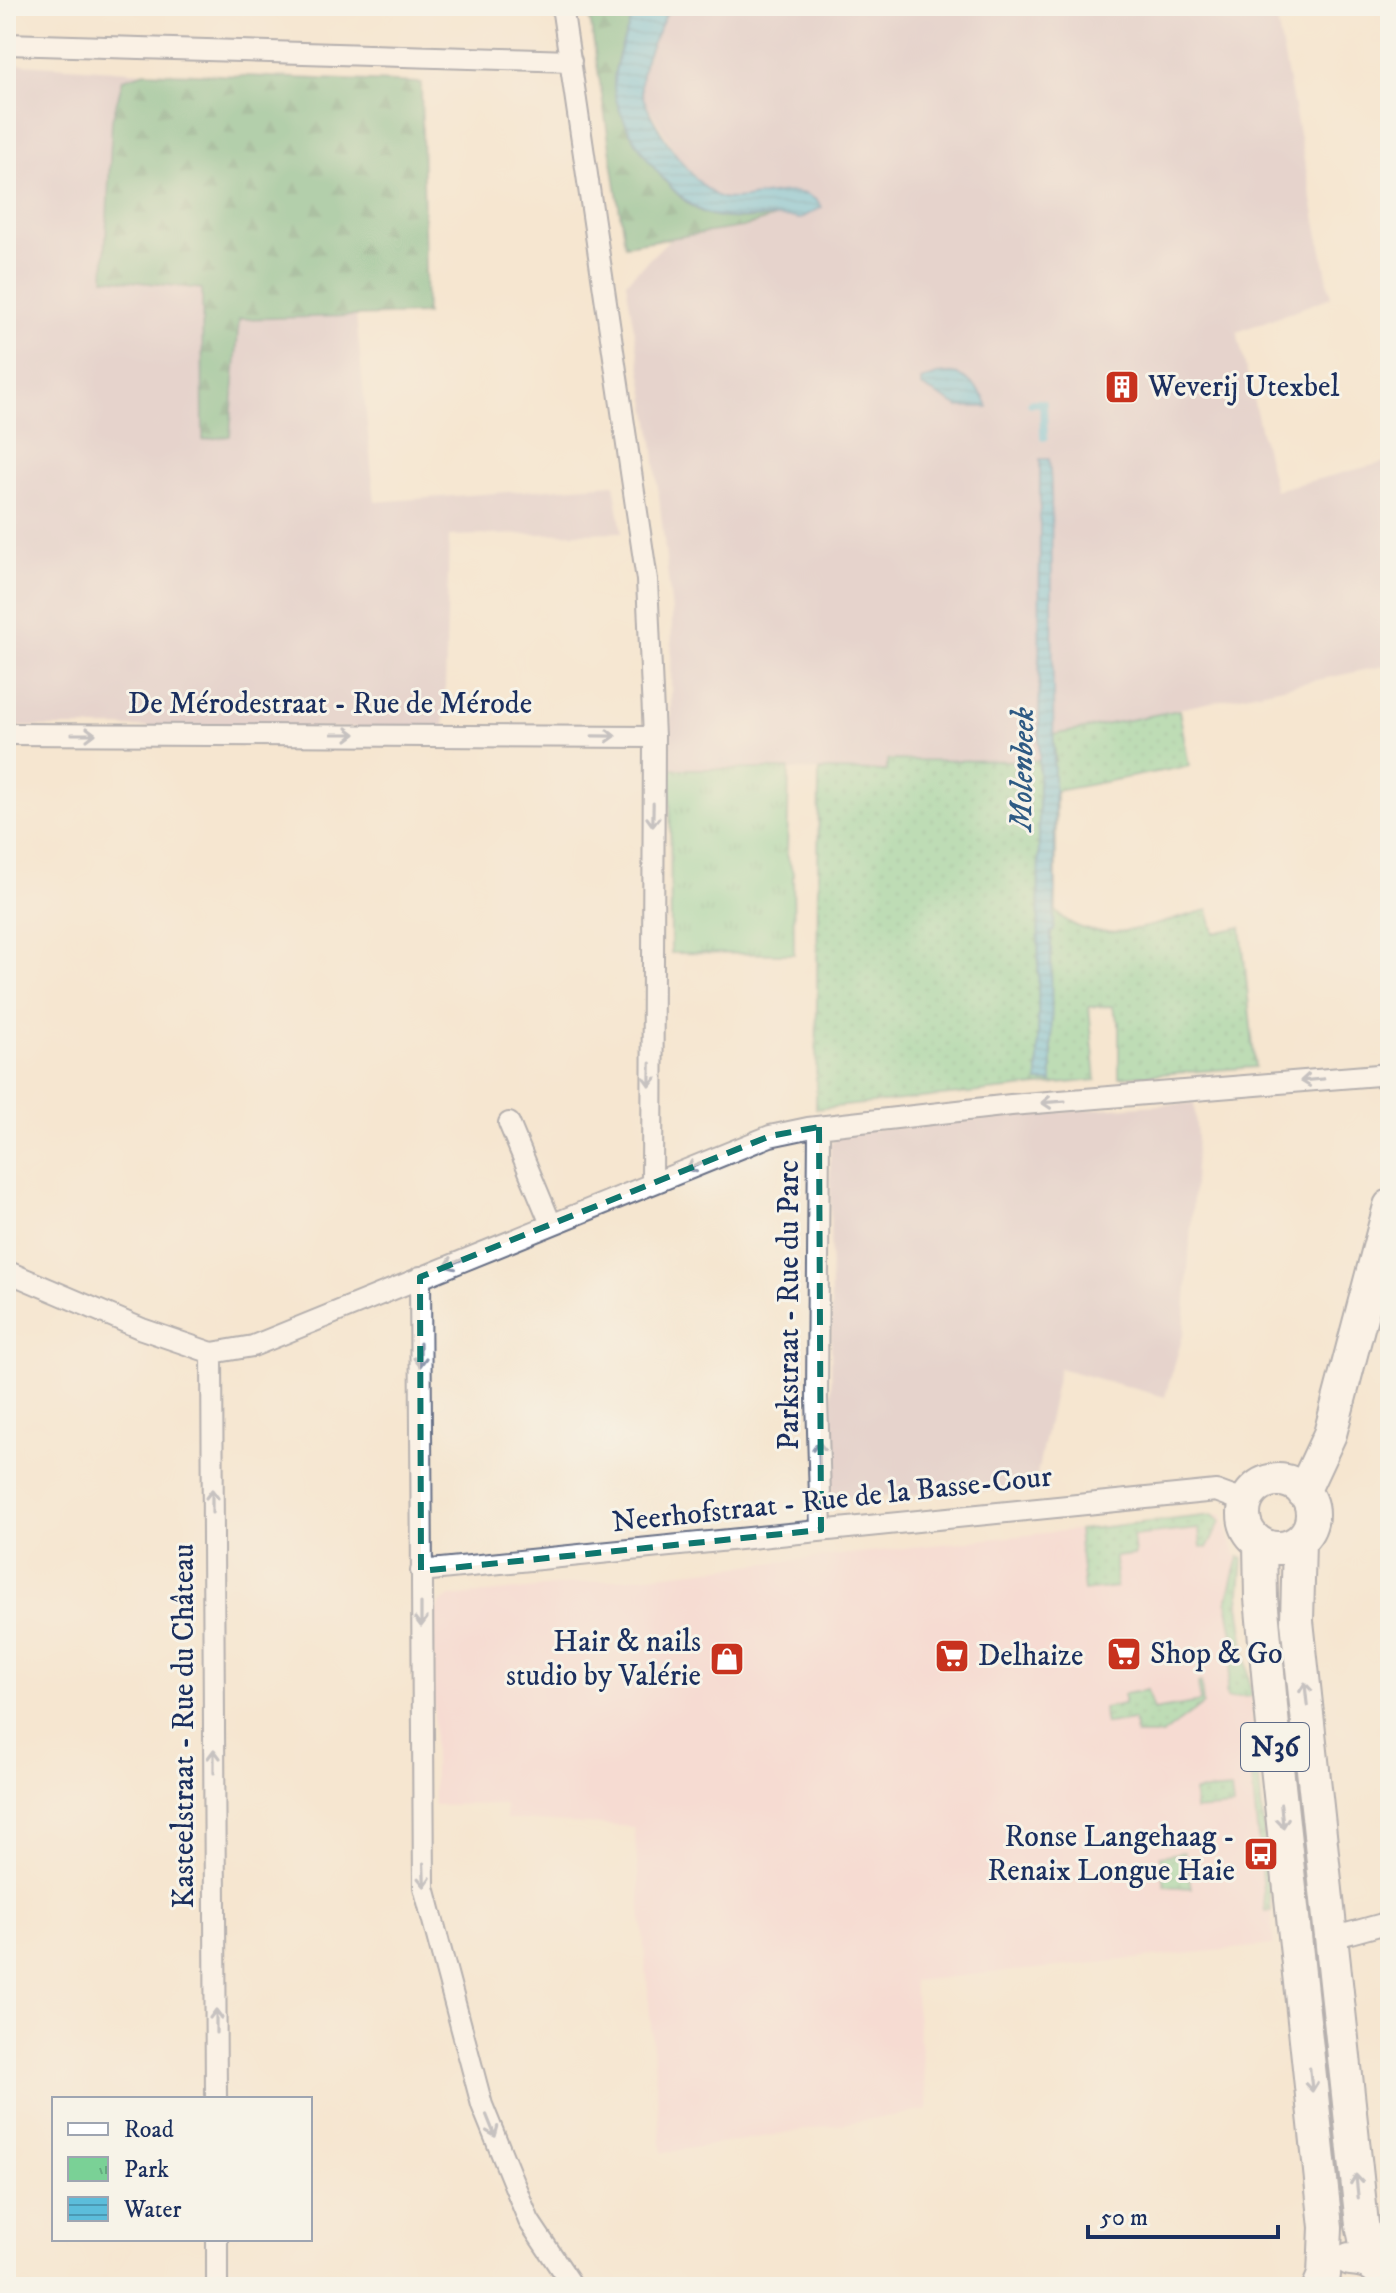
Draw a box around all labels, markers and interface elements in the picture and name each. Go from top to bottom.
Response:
building icon: Weverij Utexbel [1103,368,1141,406]
place label: Weverij Utexbel [1147,369,1339,406]
street label: De Mérodestraat - Rue de Mérode [128,686,532,723]
water label: Molenbeek [1002,706,1044,833]
one-way arrow [70,726,97,742]
one-way arrow [330,726,357,742]
one-way arrow [590,728,617,743]
one-way arrow [645,801,661,828]
one-way arrow [642,1061,658,1088]
one-way arrow [1299,1073,1326,1088]
one-way arrow [1040,1095,1067,1110]
one-way arrow [685,1159,710,1173]
street label: Parkstraat - Rue du Parc [771,1160,808,1450]
one-way arrow [444,1256,469,1271]
one-way arrow [412,1341,428,1368]
one-way arrow [811,1440,826,1466]
street label: Neerhofstraat - Rue de la Basse-Cour [610,1458,1054,1542]
one-way arrow [204,1488,220,1515]
street label: Kasteelstraat - Rue du Château [166,1543,203,1909]
one-way arrow [413,1601,429,1628]
place label: Hair & nails studio by Valérie [506,1624,701,1695]
supermarket icon: Shop & Go [1105,1635,1143,1673]
place label: Shop & Go [1150,1636,1283,1673]
supermarket icon: Delhaize [933,1637,971,1675]
place label: Delhaize [978,1638,1083,1675]
shop icon: Hair & nails studio by Valérie [708,1640,746,1678]
one-way arrow [1299,1681,1314,1707]
road number: N36 [1241,1723,1309,1771]
one-way arrow [206,1748,222,1775]
one-way arrow [1275,1802,1290,1829]
place label: Ronse Langehaag - Renaix Longue Haie [988,1819,1235,1890]
bus stop icon: Ronse Langehaag - Renaix Longue Haie [1242,1835,1280,1873]
one-way arrow [416,1861,431,1888]
one-way arrow [208,2008,223,2035]
one-way arrow [1303,2066,1318,2093]
legend [52,2097,312,2241]
one-way arrow [484,2113,499,2138]
text: Road [124,2115,174,2145]
text: Park [124,2155,169,2185]
one-way arrow [1350,2173,1365,2200]
scale bar [1088,2189,1278,2239]
text: Water [123,2195,181,2225]
text: 50 m [1100,2203,1148,2233]

